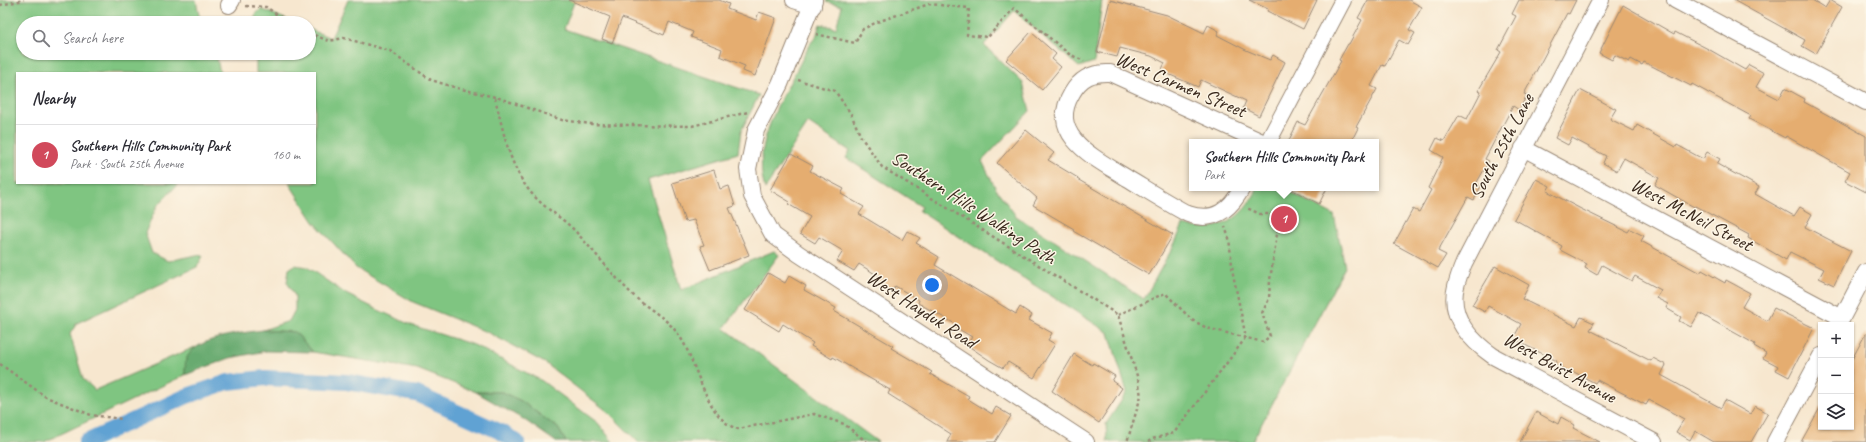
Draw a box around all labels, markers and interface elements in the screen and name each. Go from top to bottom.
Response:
search box [16,16,316,60]
icon: search [30,27,52,49]
text: Search here [62,29,123,48]
street label: West Carmen Street [1112,46,1252,124]
text: Nearby [32,88,75,109]
street label: South 25th Lane [1463,88,1540,203]
text: Southern Hills Community Park [70,137,230,156]
popup [1189,139,1379,191]
street label: Southern Hills Walking Path [887,145,1062,271]
text: 1 [42,147,48,163]
text: 160 m [272,147,300,163]
text: Southern Hills Community Park [1204,148,1364,167]
text: Park · South 25th Avenue [70,156,183,172]
text: Park [1204,167,1225,183]
street label: West McNeil Street [1627,172,1759,258]
pin: 1 [1271,204,1297,234]
street label: West Hayduk Road [862,265,984,356]
your location [922,275,942,295]
map controls [1818,322,1854,430]
button: + [1818,322,1854,358]
street label: West Buist Avenue [1499,326,1622,409]
button: − [1818,358,1854,394]
button: layers [1818,394,1854,430]

